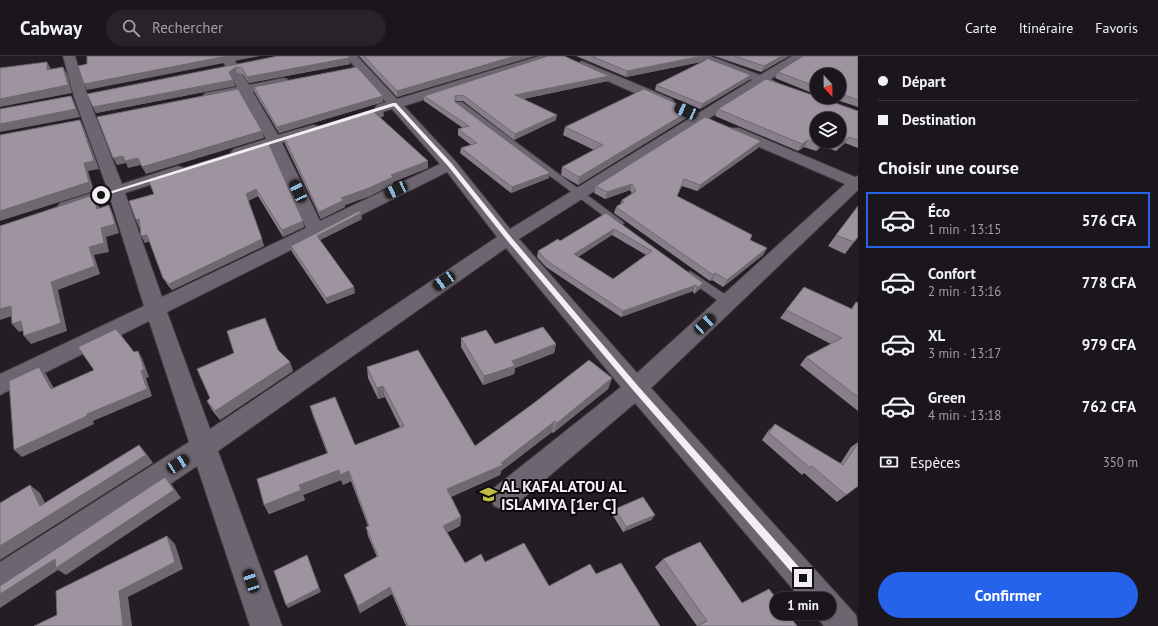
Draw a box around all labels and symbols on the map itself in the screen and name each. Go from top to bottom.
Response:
north arrow [810,68,846,104]
car [673,101,699,121]
car [287,178,309,204]
car [383,179,409,201]
route start [92,186,110,204]
car [431,269,457,293]
car [692,311,718,337]
car [165,452,191,476]
place label: AL KAFALATOU AL ISLAMIYA [1er C] [501,476,627,514]
school or university icon: AL KAFALATOU AL ISLAMIYA [1er C] [478,485,498,505]
car [241,568,261,594]
route end [794,569,812,587]
callout: 1 min [770,592,836,620]

